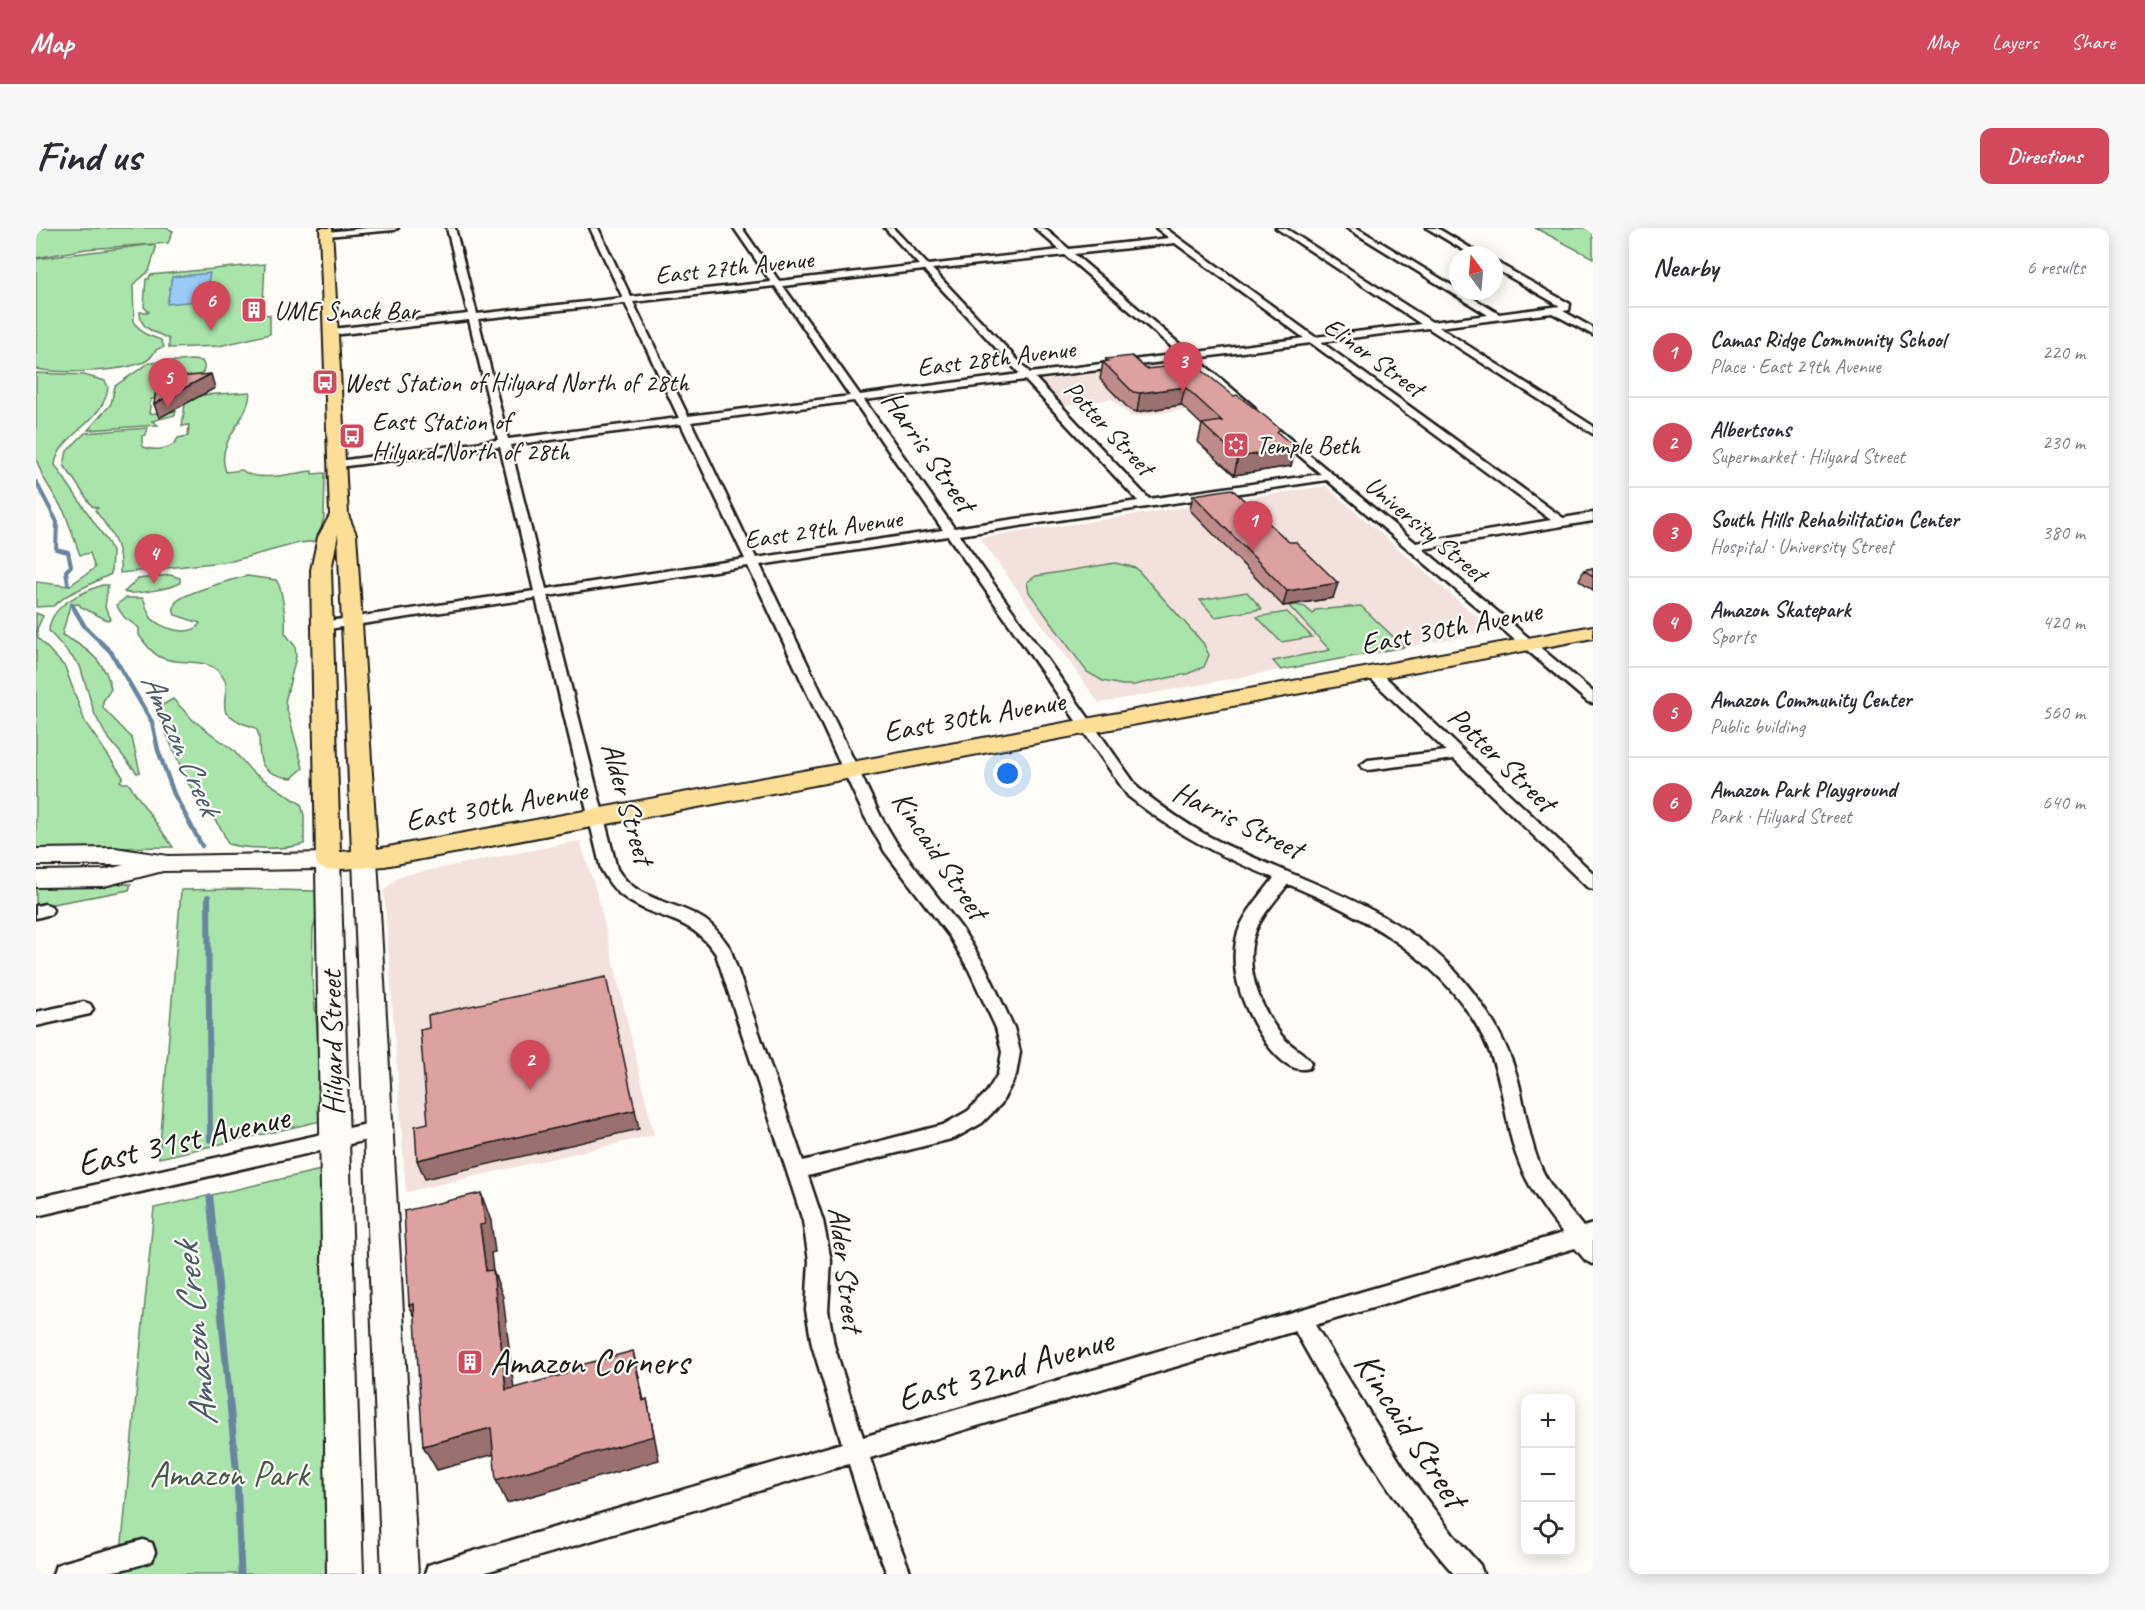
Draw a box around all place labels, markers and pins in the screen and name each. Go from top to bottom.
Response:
pin: 6 [192,282,231,331]
place label: UME Snack Bar [274,294,421,327]
building icon: UME Snack Bar [239,295,269,325]
pin: 3 [1164,342,1202,392]
pin: 5 [148,358,188,408]
place label: West Station of Hilyard North of 28th [344,366,690,399]
bus stop icon: West Station of Hilyard North of 28th [310,367,340,397]
place label: East Station of Hilyard North of 28th [372,405,570,468]
bus stop icon: East Station of Hilyard North of 28th [337,421,367,451]
place label: Temple Beth [1256,429,1361,462]
synagogue icon: Temple Beth [1221,430,1251,460]
pin: 1 [1234,502,1272,551]
pin: 4 [134,534,174,584]
pin: 2 [510,1040,550,1090]
place label: Amazon Corners [490,1339,692,1385]
building icon: Amazon Corners [455,1347,485,1377]

